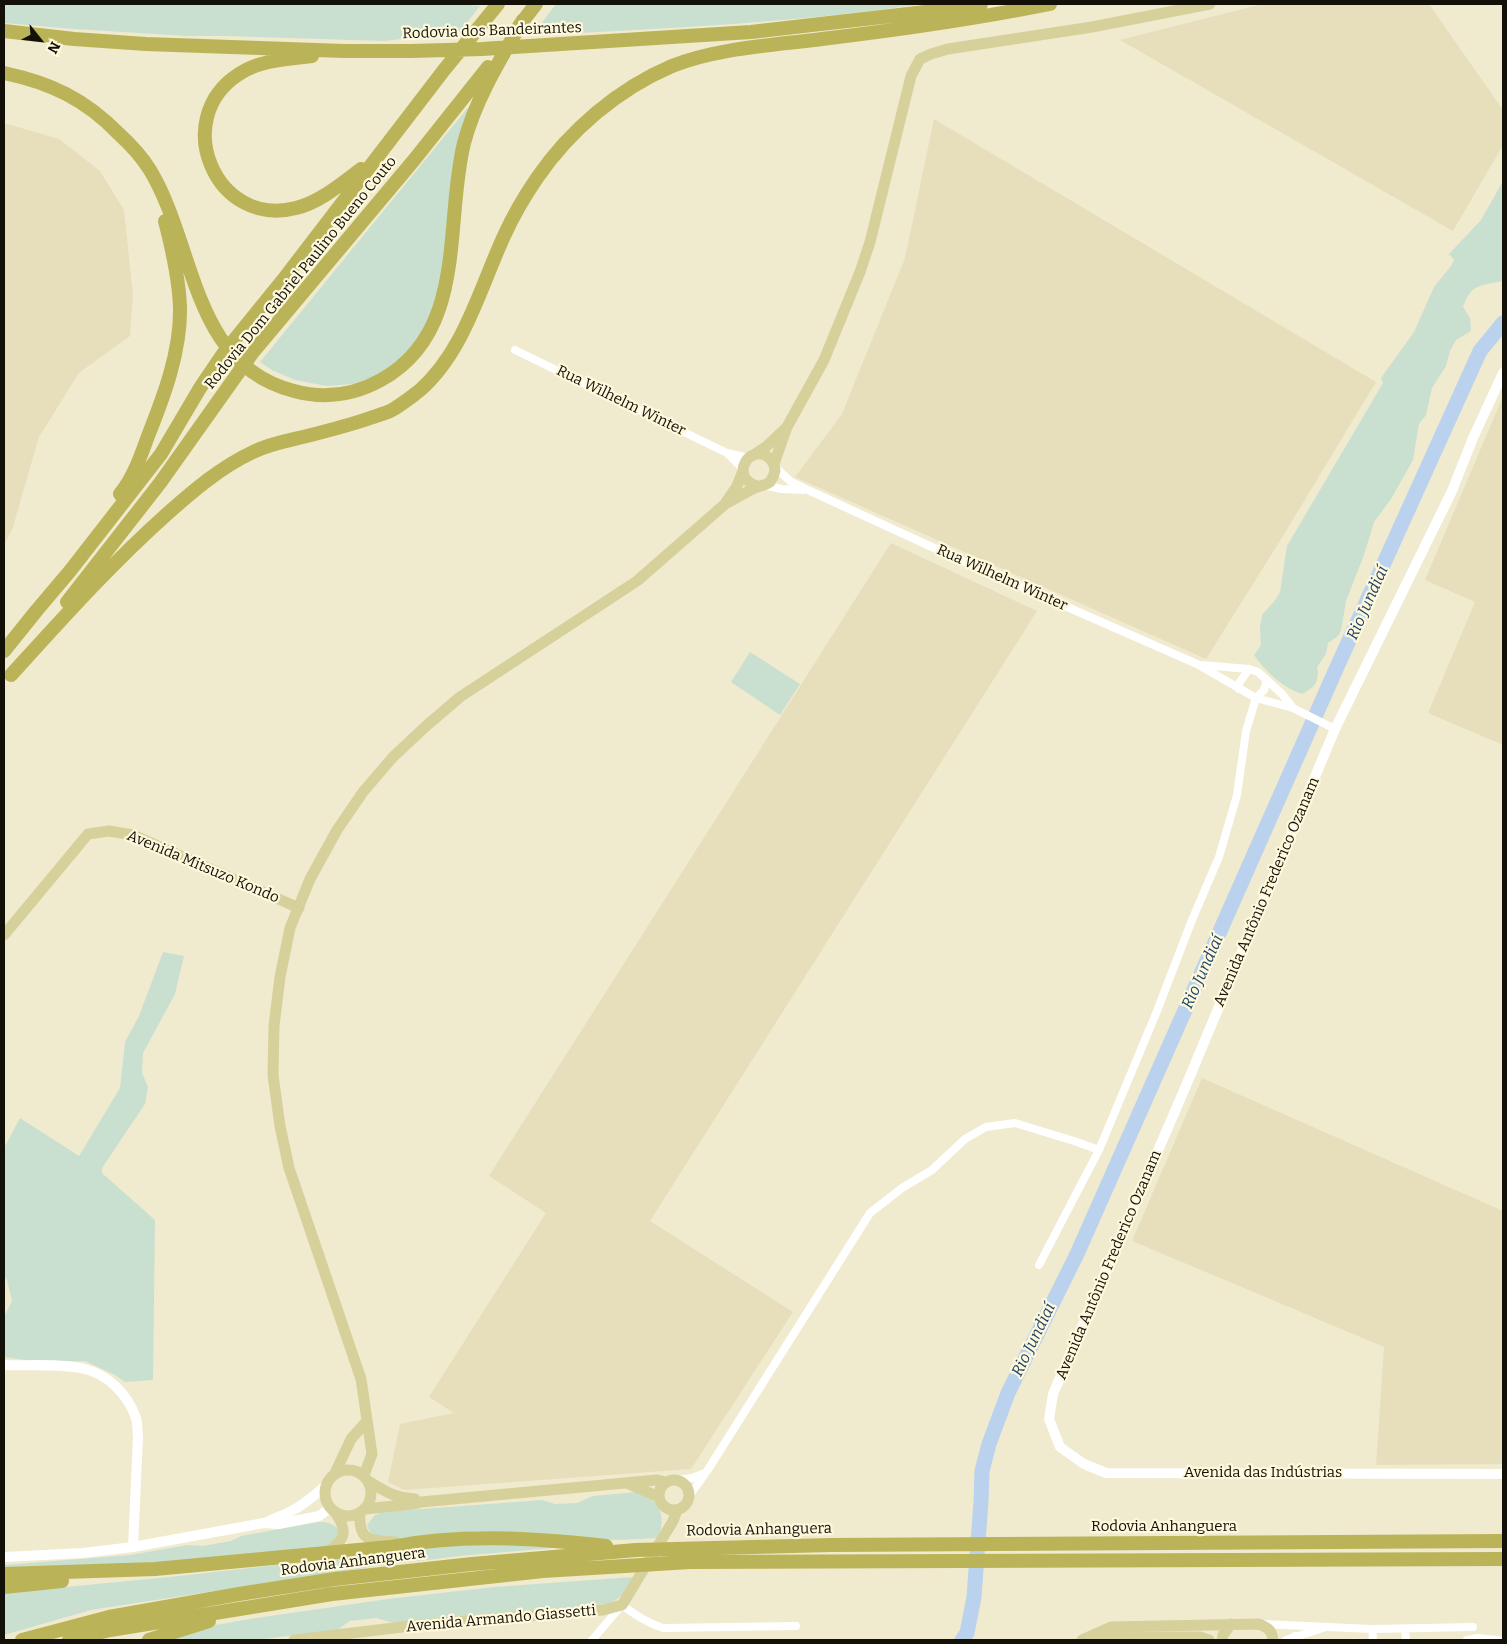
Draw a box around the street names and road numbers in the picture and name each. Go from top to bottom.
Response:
street label: Rodovia dos Bandeirantes [402,19,582,43]
street label: Rodovia Dom Gabriel Paulino Bueno Couto [201,153,401,393]
street label: Rua Wilhelm Winter [553,362,689,440]
street label: Rua Wilhelm Winter [934,541,1070,615]
street label: Avenida Antônio Frederico Ozanam [1210,775,1324,1009]
street label: Avenida Mitsuzo Kondo [124,827,282,907]
street label: Avenida Antônio Frederico Ozanam [1052,1148,1166,1382]
street label: Avenida das Indústrias [1184,1464,1342,1482]
street label: Rodovia Anhanguera [1091,1518,1237,1536]
street label: Rodovia Anhanguera [686,1520,832,1540]
street label: Rodovia Anhanguera [280,1544,426,1580]
street label: Avenida Armando Giassetti [405,1602,597,1636]

